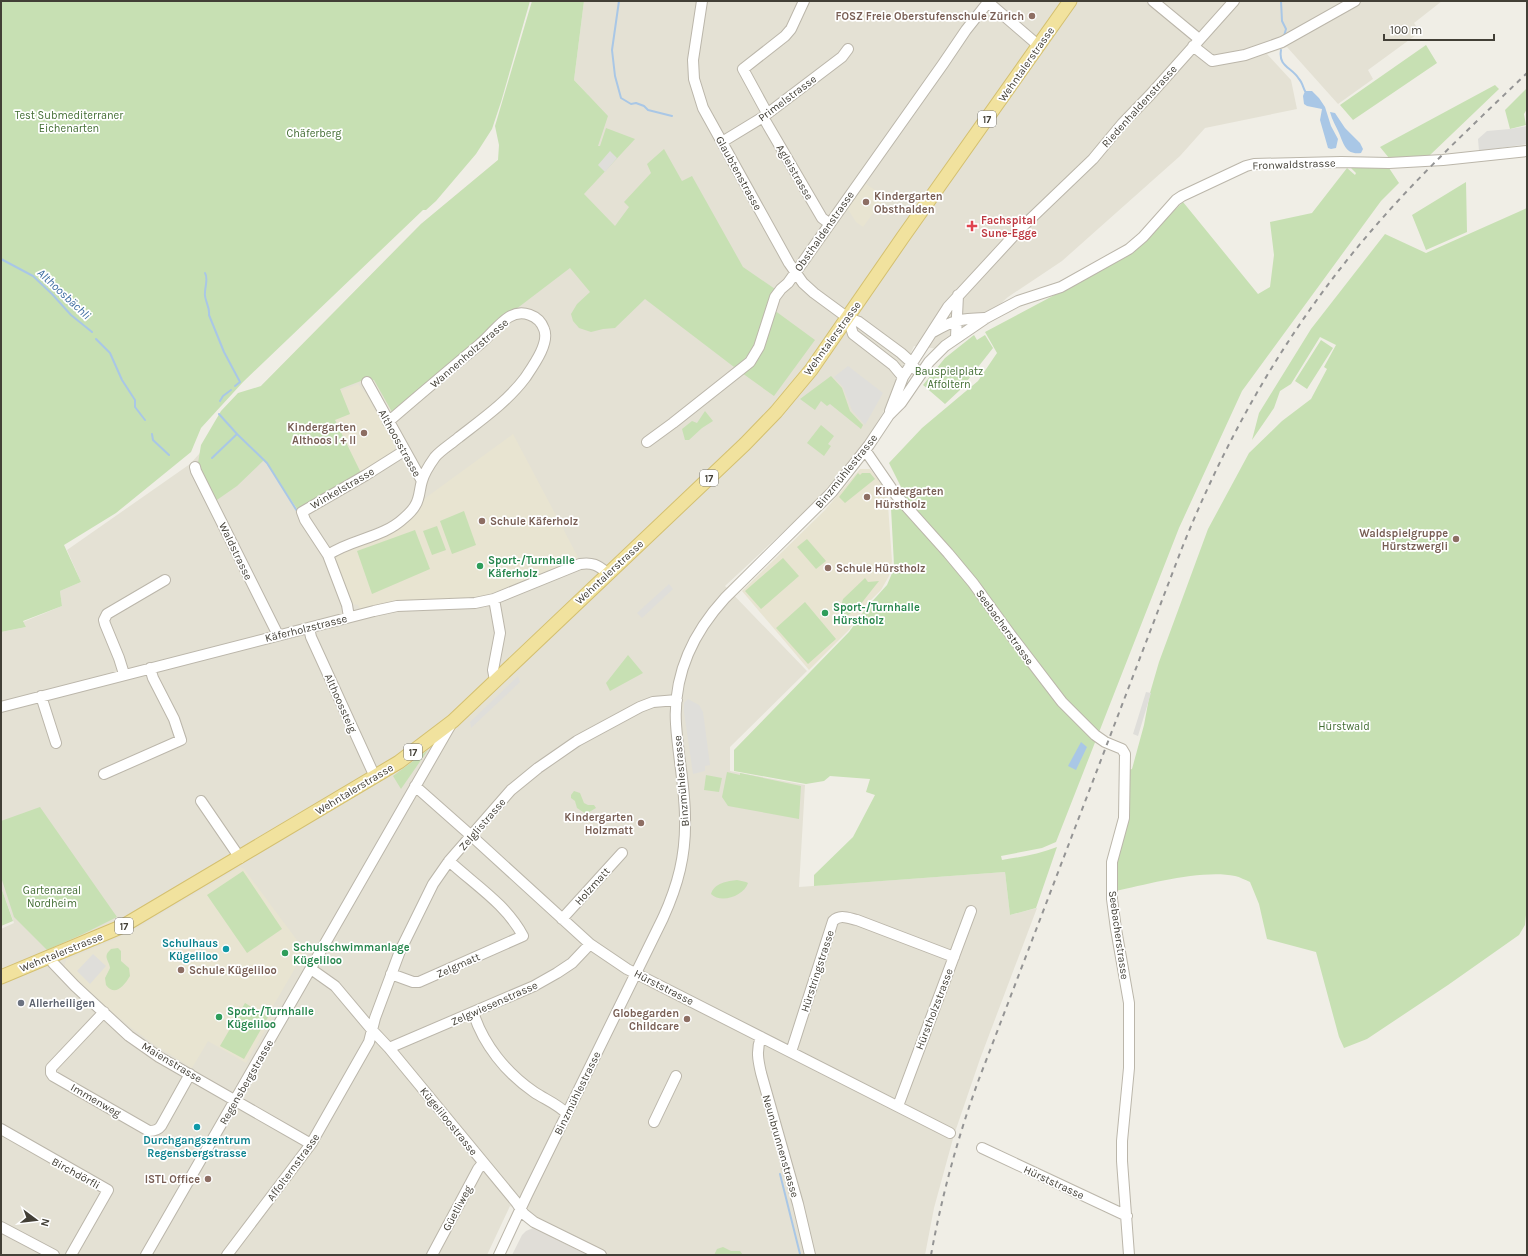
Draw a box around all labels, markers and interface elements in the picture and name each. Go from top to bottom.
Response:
place label: FOSZ Freie Oberstufenschule Zürich [835,10,1024,23]
marker: FOSZ Freie Oberstufenschule Zürich [1027,11,1037,21]
scale bar [1384,16,1494,42]
text: 100 m [1390,23,1422,37]
street label: Wehntalerstrasse [996,24,1057,104]
street label: Riedenhaldenstrasse [1099,62,1180,150]
street label: Primelstrasse [756,72,819,125]
park label: Test Submediterraner Eichenarten [15,109,123,135]
road number: 17 [978,111,996,127]
park label: Chäferberg [286,127,342,140]
street label: Glaubtenstrasse [713,134,765,213]
street label: Agleistrasse [774,142,816,203]
street label: Fronwaldstrasse [1252,157,1336,172]
street label: Obsthaldenstrasse [792,188,857,274]
place label: Kindergarten Obsthalden [874,190,943,216]
marker: Kindergarten Obsthalden [861,197,871,207]
place label: Fachspital Sune-Egge [981,214,1037,240]
marker: Fachspital Sune-Egge [966,220,978,232]
water label: Althoosbächli [34,266,94,322]
street label: Wehntalerstrasse [801,298,864,378]
street label: Wannenholzstrasse [428,316,511,391]
park label: Bauspielplatz Affoltern [915,365,983,391]
street label: Althoosstrasse [376,407,424,480]
place label: Kindergarten Althoos I + II [287,421,356,447]
marker: Kindergarten Althoos I + II [359,428,369,438]
street label: Binzmühlestrasse [813,431,880,511]
street label: Winkelstrasse [308,465,377,512]
road number: 17 [700,470,718,486]
place label: Kindergarten Hürstholz [875,485,944,511]
marker: Kindergarten Hürstholz [862,492,872,502]
place label: Schule Käferholz [490,515,578,528]
marker: Schule Käferholz [477,516,487,526]
street label: Waldstrasse [216,520,255,582]
place label: Waldspielgruppe Hürstzwergli [1359,527,1448,553]
marker: Waldspielgruppe Hürstzwergli [1451,534,1461,544]
street label: Wehntalerstrasse [573,537,646,607]
place label: Sport-/Turnhalle Käferholz [488,554,575,580]
marker: Sport-/Turnhalle Käferholz [475,561,485,571]
place label: Schule Hürstholz [836,562,926,575]
marker: Schule Hürstholz [823,563,833,573]
street label: Seebacherstrasse [973,587,1036,668]
place label: Sport-/Turnhalle Hürstholz [833,601,920,627]
marker: Sport-/Turnhalle Hürstholz [820,608,830,618]
street label: Käferholzstrasse [264,612,349,645]
street label: Althoossteig [322,672,360,735]
park label: Hürstwald [1318,720,1370,733]
street label: Binzmühlestrasse [671,734,692,827]
road number: 17 [404,744,422,760]
street label: Wehntalerstrasse [313,761,396,818]
street label: Zelglistrasse [456,795,509,853]
place label: Kindergarten Holzmatt [564,811,634,837]
marker: Kindergarten Holzmatt [636,818,646,828]
street label: Holzmatt [572,865,613,908]
park label: Gartenareal Nordheim [23,884,81,910]
street label: Seebacherstrasse [1106,890,1131,981]
road number: 17 [115,918,133,934]
street label: Hürstringstrasse [798,928,837,1014]
street label: Wehntalerstrasse [18,930,105,975]
place label: Schulhaus Kügeliloo [162,937,218,963]
place label: Schulschwimmanlage Kügeliloo [293,941,410,967]
marker: Schulhaus Kügeliloo [221,944,231,954]
marker: Schulschwimmanlage Kügeliloo [280,948,290,958]
street label: Zelgmatt [435,950,482,981]
place label: Schule Kügeliloo [189,964,277,977]
marker: Schule Kügeliloo [176,965,186,975]
street label: Hürstholzstrasse [913,966,956,1052]
street label: Hürststrasse [632,967,696,1008]
street label: Zelgwiesenstrasse [449,978,540,1028]
place label: Allerheiligen [29,997,95,1010]
marker: Allerheiligen [16,998,26,1008]
place label: Sport-/Turnhalle Kügeliloo [227,1005,314,1031]
place label: Globegarden Childcare [613,1007,679,1033]
marker: Sport-/Turnhalle Kügeliloo [214,1012,224,1022]
marker: Globegarden Childcare [682,1014,692,1024]
street label: Regensbergstrasse [217,1037,276,1127]
street label: Maienstrasse [139,1039,205,1086]
street label: Binzmühlestrasse [552,1049,603,1137]
street label: Immenweg [68,1081,124,1120]
street label: Kügeliloostrasse [417,1085,480,1158]
street label: Neunbrunnenstrasse [760,1093,802,1199]
marker: Durchgangszentrum Regensbergstrasse [192,1122,202,1132]
street label: Affolternstrasse [265,1131,322,1204]
place label: Durchgangszentrum Regensbergstrasse [143,1134,251,1160]
street label: Birchdörfli [49,1155,102,1192]
street label: Hürststrasse [1022,1163,1086,1202]
place label: ISTL Office [145,1173,200,1186]
marker: ISTL Office [203,1174,213,1184]
street label: Güetliweg [440,1183,475,1233]
north arrow [16,1200,56,1240]
text: N [38,1217,52,1228]

